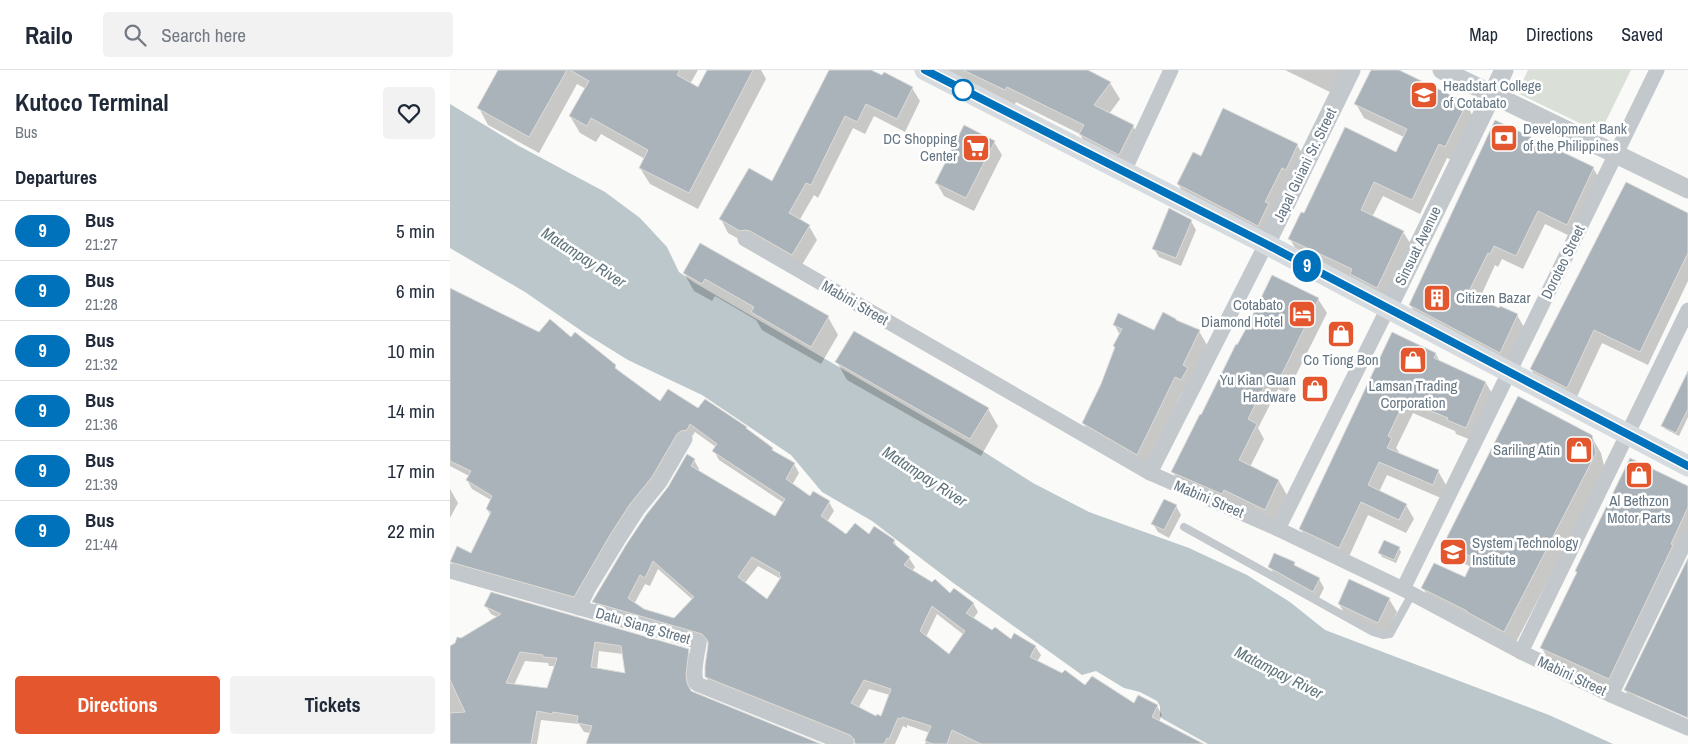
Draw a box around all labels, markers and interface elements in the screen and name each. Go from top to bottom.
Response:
search box [103,12,453,57]
text: Railo [25,19,73,51]
icon: search [121,21,149,49]
text: Search here [161,22,246,48]
text: Map [1469,22,1498,47]
text: Directions [1526,22,1593,47]
text: Saved [1621,22,1663,47]
place label: Headstart College of Cotabato [1443,75,1542,113]
unlabelled marker [952,79,974,101]
school or university icon: Headstart College of Cotabato [1409,80,1439,110]
text: Kutoco Terminal [15,86,169,118]
button: heart [383,87,435,139]
street label: Japal Guiani Sr. Street [1268,104,1342,225]
place label: Development Bank of the Philippines [1523,118,1628,156]
text: Bus [15,121,38,143]
bank icon: Development Bank of the Philippines [1489,123,1519,153]
place label: DC Shopping Center [883,128,957,166]
supermarket icon: DC Shopping Center [961,133,991,163]
text: Departures [15,164,97,190]
street label: Sinsuat Avenue [1389,202,1446,289]
text: Bus [85,207,114,233]
text: 9 [38,218,47,243]
text: 5 min [396,218,435,244]
street label: Doroteo Street [1536,221,1590,302]
water label: Matampay River [538,222,631,293]
text: 21:27 [85,233,118,255]
line badge: 9 [1291,250,1323,282]
text: 9 [1303,253,1311,278]
text: Bus [85,267,114,293]
street label: Mabini Street [818,275,893,330]
text: 9 [38,278,47,303]
text: 6 min [396,278,435,304]
building icon: Citizen Bazar [1422,283,1452,313]
place label: Citizen Bazar [1456,287,1531,308]
text: 21:28 [85,293,118,315]
place label: Cotabato Diamond Hotel [1201,294,1283,332]
hotel icon: Cotabato Diamond Hotel [1287,299,1317,329]
shop icon: Co Tiong Bon [1326,319,1356,349]
text: Bus [85,327,114,353]
text: 9 [38,338,47,363]
text: 10 min [387,338,435,364]
shop icon: Lamsan Trading Corporation [1398,345,1428,375]
place label: Co Tiong Bon [1303,349,1379,370]
text: 21:32 [85,353,118,375]
place label: Yu Kian Guan Hardware [1219,369,1296,407]
shop icon: Yu Kian Guan Hardware [1300,374,1330,404]
place label: Lamsan Trading Corporation [1369,375,1458,413]
text: Bus [85,387,114,413]
text: 9 [38,398,47,423]
text: 14 min [387,398,435,424]
text: 21:36 [85,413,118,435]
shop icon: Sariling Atin [1564,435,1594,465]
place label: Sariling Atin [1493,439,1560,460]
water label: Matampay River [879,441,972,512]
text: Bus [85,447,114,473]
text: 9 [38,458,47,483]
text: 17 min [387,458,435,484]
shop icon: Al Bethzon Motor Parts [1624,460,1654,490]
text: 21:39 [85,473,118,495]
street label: Mabini Street [1171,474,1248,523]
place label: Al Bethzon Motor Parts [1607,490,1671,528]
text: Bus [85,507,114,533]
text: 9 [38,518,47,543]
text: 22 min [387,518,435,544]
place label: System Technology Institute [1472,532,1579,570]
text: 21:44 [85,533,118,555]
school or university icon: System Technology Institute [1438,537,1468,567]
street label: Datu Siang Street [593,602,694,649]
water label: Matampay River [1231,640,1327,704]
street label: Mabini Street [1534,650,1611,701]
button: Directions [15,676,220,734]
button: Tickets [230,676,435,734]

